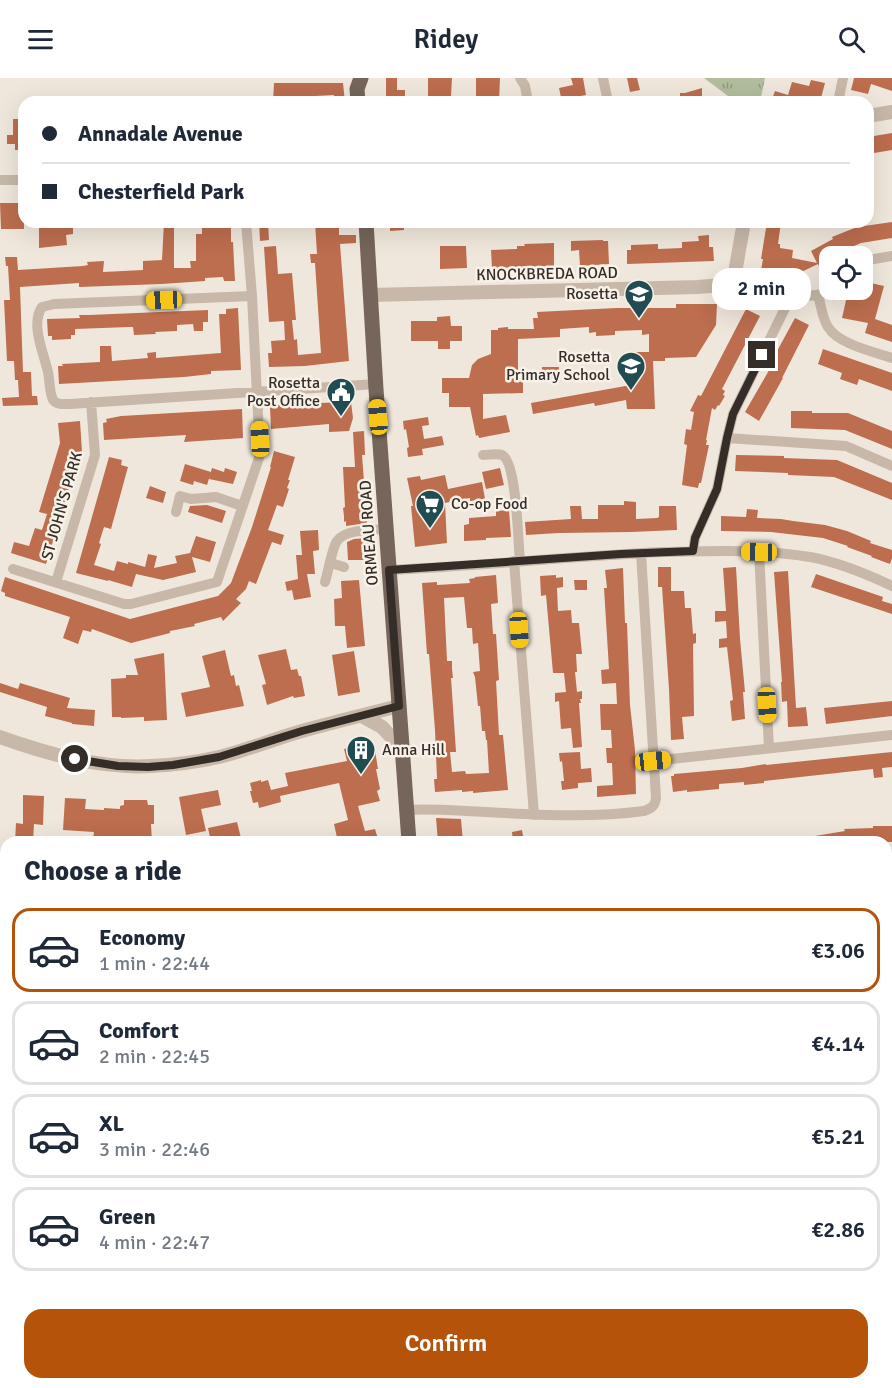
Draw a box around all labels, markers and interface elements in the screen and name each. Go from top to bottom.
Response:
icon: menu [24,23,57,56]
text: Ridey [414,23,478,56]
icon: search [835,23,868,56]
text: Annadale Avenue [78,120,243,147]
text: Chesterfield Park [78,178,244,205]
map controls [819,246,873,300]
button: locate [819,246,873,300]
street label: KNOCKBREDA ROAD [476,263,618,285]
callout: 2 min [712,268,812,310]
text: 2 min [738,276,785,301]
school or university icon: Rosetta [623,278,655,320]
place label: Rosetta [566,284,618,304]
car [146,290,182,310]
route end [748,341,775,368]
place label: Rosetta Primary School [506,347,610,385]
school or university icon: Rosetta Primary School [615,350,647,392]
place label: Rosetta Post Office [247,373,320,411]
public building icon: Rosetta Post Office [325,376,357,418]
car [367,398,389,436]
car [250,421,270,457]
street label: ST JOHN'S PARK [37,449,87,562]
street label: ORMEAU ROAD [355,480,383,586]
supermarket icon: Co-op Food [414,488,446,530]
place label: Co-op Food [451,494,528,514]
car [741,543,777,561]
car [509,611,529,649]
car [757,687,777,723]
building icon: Anna Hill [345,734,377,776]
place label: Anna Hill [382,740,446,760]
route start [61,745,88,772]
car [634,750,672,772]
text: Choose a ride [24,855,182,888]
icon: car [27,923,81,977]
text: Economy [99,924,185,951]
text: €3.06 [811,937,865,964]
text: 1 min · 22:44 [99,951,210,976]
icon: car [27,1016,81,1070]
text: Comfort [99,1017,179,1044]
text: €4.14 [811,1030,865,1057]
text: 2 min · 22:45 [99,1044,210,1069]
icon: car [27,1109,81,1163]
text: XL [99,1110,124,1137]
text: €5.21 [811,1123,865,1150]
text: 3 min · 22:46 [99,1137,210,1162]
icon: car [27,1202,81,1256]
text: Green [99,1203,156,1230]
text: €2.86 [811,1216,865,1243]
text: 4 min · 22:47 [99,1230,210,1255]
button: Confirm [24,1309,868,1378]

